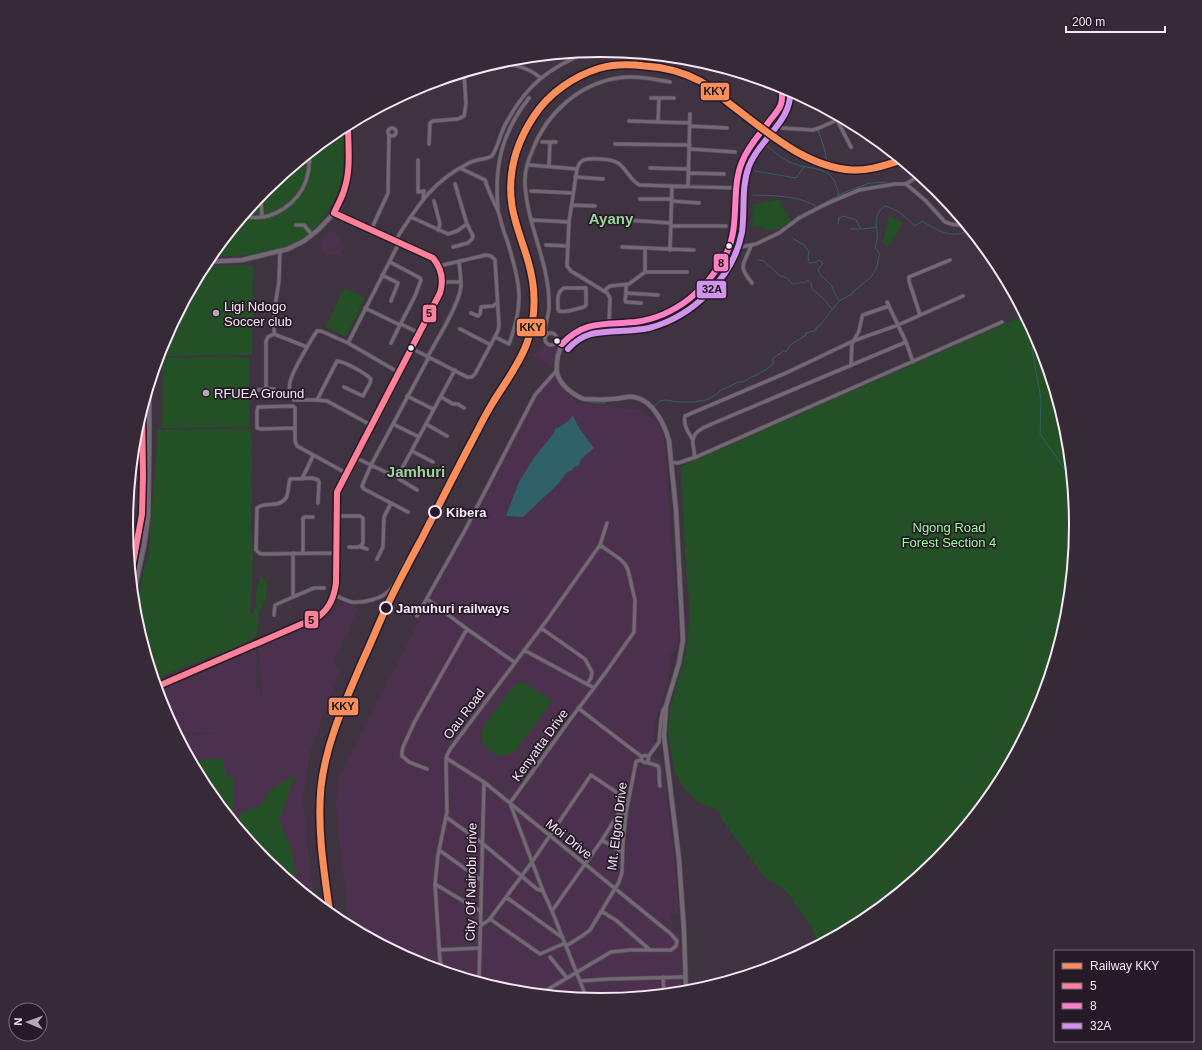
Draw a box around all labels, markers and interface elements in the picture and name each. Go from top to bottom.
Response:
scale bar [1066,8,1165,34]
text: 200 m [1072,15,1105,29]
line badge: KKY [700,82,730,101]
text: KKY [703,85,727,97]
district label: Ayany [589,210,634,227]
unlabelled marker [724,241,734,251]
line badge: 8 [713,253,729,272]
text: 8 [718,257,724,269]
line badge: 32A [696,280,727,299]
text: 32A [702,283,722,295]
place label: Ligi Ndogo Soccer club [224,299,292,329]
line badge: 5 [422,304,437,323]
text: 5 [426,307,432,319]
marker: Ligi Ndogo Soccer club [211,308,221,318]
line badge: KKY [516,318,546,337]
text: KKY [519,321,543,333]
unlabelled marker [552,336,562,346]
unlabelled marker [406,343,416,353]
place label: RFUEA Ground [214,386,304,401]
marker: RFUEA Ground [201,388,211,398]
district label: Jamhuri [387,463,445,480]
marker: Kibera [428,505,442,519]
place label: Kibera [446,505,487,520]
park label: Ngong Road Forest Section 4 [902,520,996,550]
marker: Jamuhuri railways [379,601,393,615]
place label: Jamuhuri railways [396,601,509,616]
line badge: 5 [304,610,319,629]
text: 5 [308,614,314,626]
street label: Oau Road [440,686,488,742]
line badge: KKY [328,697,359,716]
text: KKY [331,700,355,712]
street label: Kenyatta Drive [509,706,571,784]
street label: Mt. Elgon Drive [604,781,630,871]
street label: Moi Drive [543,816,595,862]
street label: City Of Nairobi Drive [462,823,480,941]
legend [1054,950,1194,1042]
text: Railway KKY [1090,959,1159,973]
text: 5 [1090,979,1097,993]
text: 8 [1090,999,1097,1013]
north arrow [8,1002,48,1042]
text: N [12,1017,24,1026]
text: 32A [1090,1019,1111,1033]

